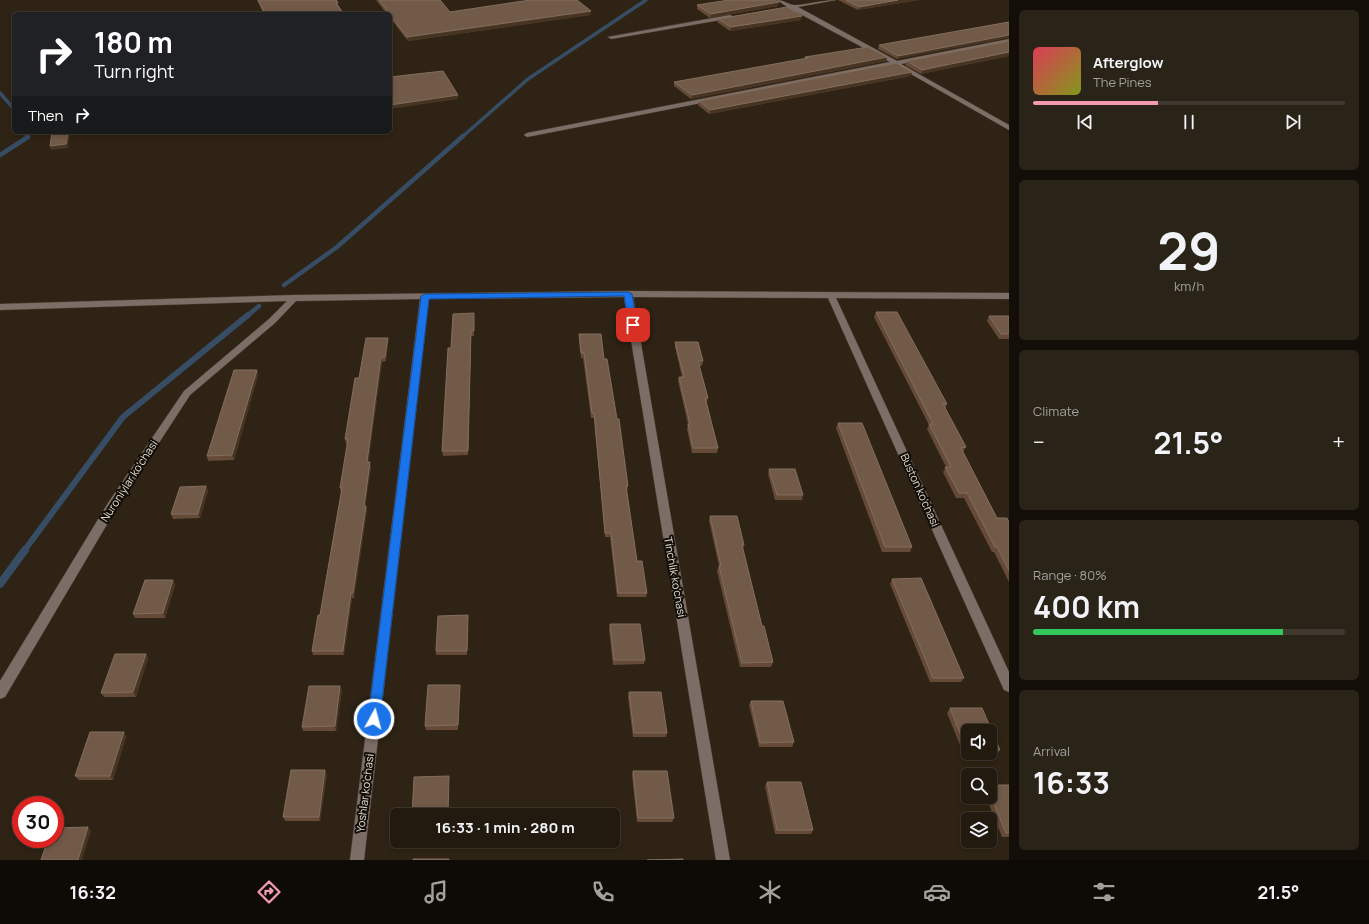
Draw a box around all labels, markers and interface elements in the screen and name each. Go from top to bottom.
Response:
text: 180 m [94,23,173,61]
icon: right [28,28,80,80]
text: Afterglow [1093,52,1164,73]
text: Turn right [94,59,175,83]
text: The Pines [1093,73,1152,91]
icon: right [71,104,93,126]
text: Then [28,105,63,126]
icon: previous [1074,111,1096,133]
icon: pause [1178,111,1200,133]
icon: next [1282,111,1304,133]
text: 29 [1157,215,1221,286]
text: km/h [1174,277,1204,295]
pin [616,308,650,342]
icon: arrive [622,314,644,336]
text: Climate [1033,402,1079,420]
text: 21.5° [1154,422,1224,463]
text: − [1033,427,1045,457]
text: + [1332,427,1345,457]
street label: Nuroniylar ko'chasi [97,437,161,524]
street label: Buston ko'chasi [898,451,943,529]
street label: Tinchlik ko'chasi [661,536,690,618]
text: Range · 80% [1033,566,1107,584]
text: 400 km [1033,586,1140,627]
position arrow [353,698,395,740]
map controls [961,724,997,848]
button: sound [961,724,997,760]
text: Arrival [1033,742,1070,760]
street label: Yoshlar ko'chasi [352,753,377,833]
text: 16:33 [1033,762,1110,803]
button: search [961,768,997,804]
speed limit sign: 30 [12,796,64,848]
button: layers [961,812,997,848]
text: 16:33 · 1 min · 280 m [435,817,575,838]
icon: directions [255,878,283,906]
icon: music [422,878,450,906]
icon: phone [589,878,617,906]
icon: climate [756,878,784,906]
icon: car [923,878,951,906]
icon: filters [1090,878,1118,906]
text: 16:32 [70,880,116,904]
text: 21.5° [1257,880,1299,904]

